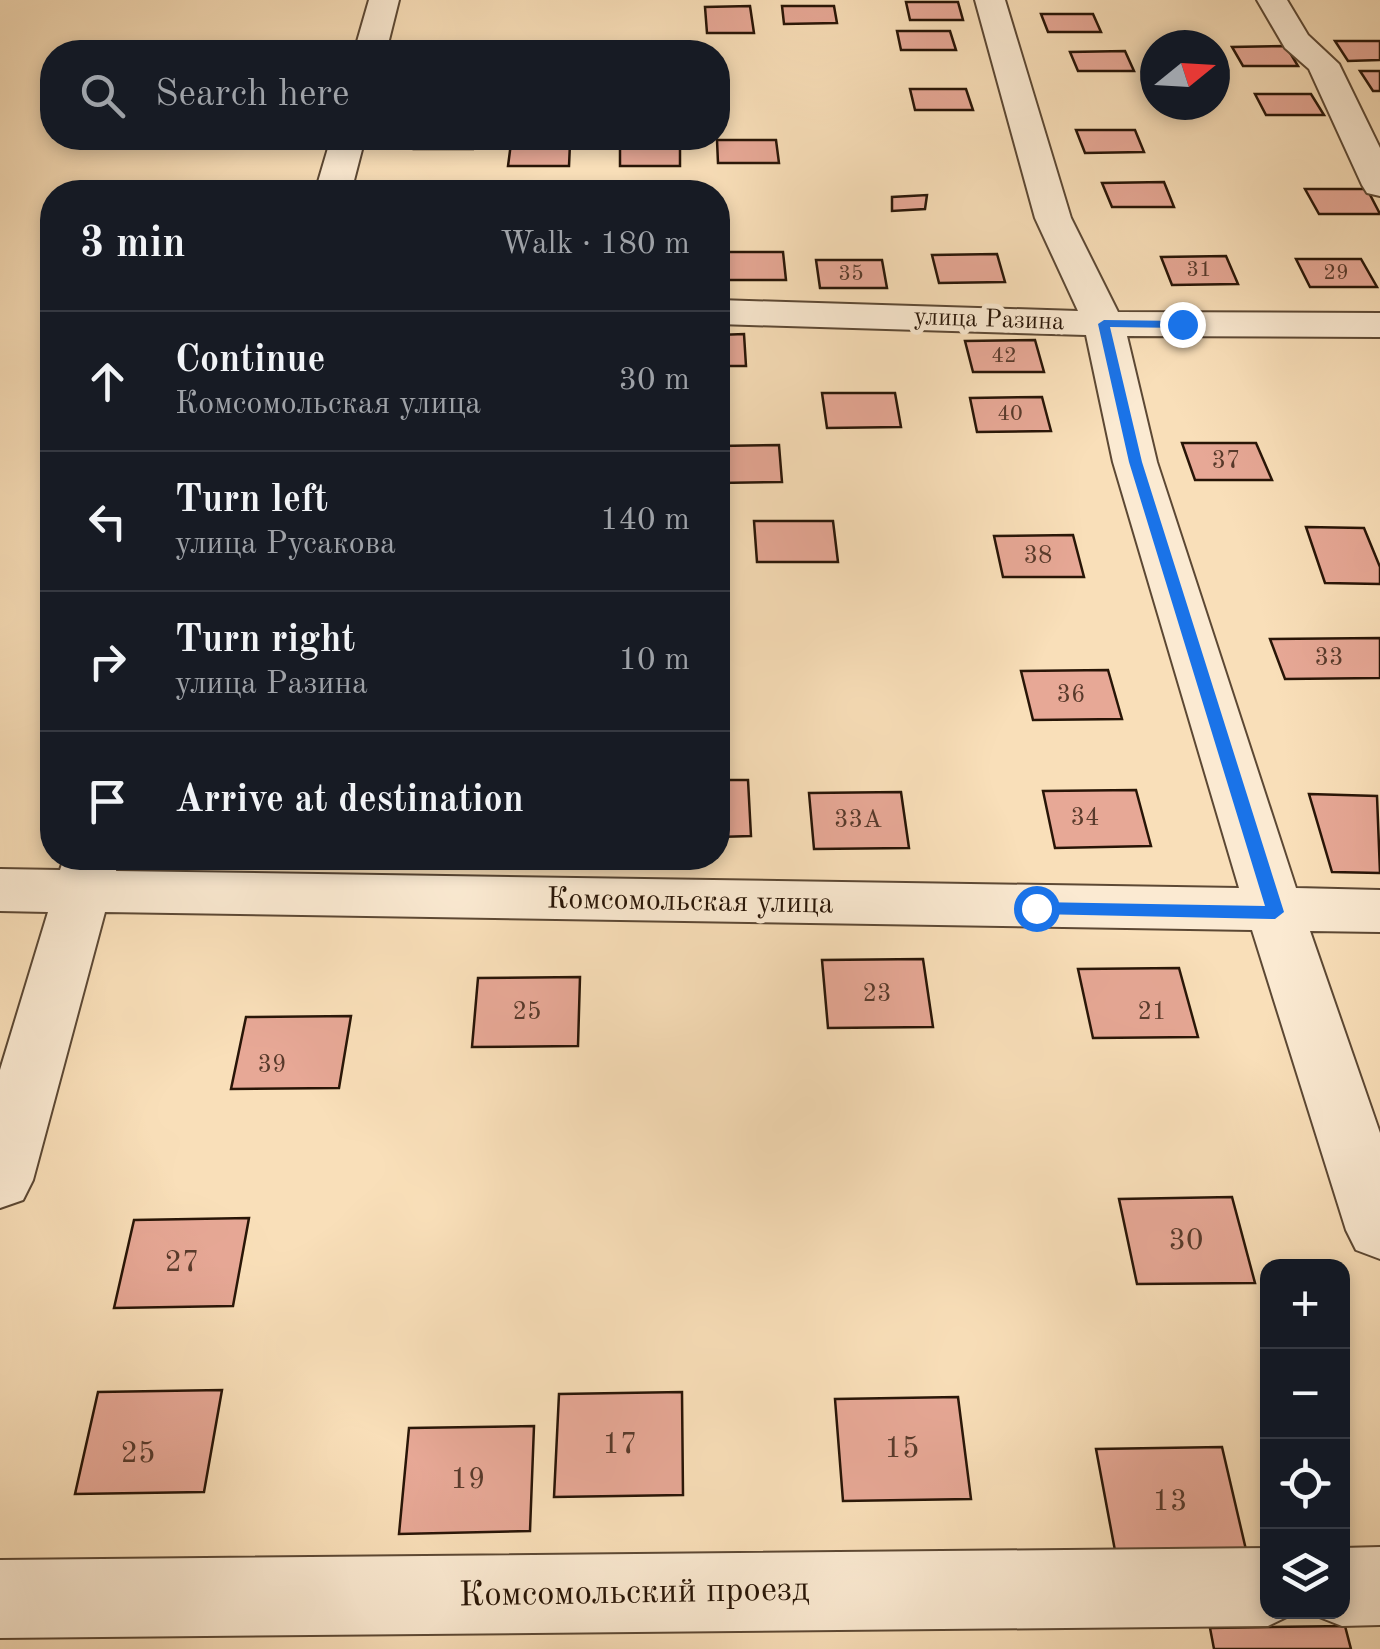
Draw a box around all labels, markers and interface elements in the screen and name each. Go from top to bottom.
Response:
north arrow [1140,30,1230,120]
search box [40,40,730,150]
icon: search [75,68,130,123]
text: Search here [155,76,350,114]
text: 3 min [80,224,186,266]
text: Walk · 180 m [500,229,690,261]
house number: 31 [1186,259,1212,281]
house number: 29 [1323,262,1349,284]
house number: 35 [838,263,864,285]
route end [1160,302,1206,348]
street label: улица Разина [913,305,1065,335]
text: Continue [175,342,325,380]
house number: 42 [991,345,1017,367]
icon: ahead [80,354,135,409]
text: 30 m [619,365,690,397]
text: Комсомольская улица [175,389,481,421]
house number: 40 [997,403,1023,425]
house number: 37 [1211,449,1241,474]
text: Turn left [175,482,328,520]
icon: left [80,494,135,549]
text: 140 m [600,505,690,537]
text: улица Русакова [175,529,396,561]
house number: 38 [1023,544,1053,569]
text: Turn right [175,622,355,660]
icon: right [80,634,135,689]
text: 10 m [619,645,690,677]
house number: 33 [1314,646,1344,671]
text: улица Разина [175,669,368,701]
house number: 36 [1056,683,1086,708]
icon: arrive [80,774,135,829]
text: Arrive at destination [175,782,524,820]
house number: 34 [1070,806,1100,831]
house number: 33А [834,808,882,833]
street label: Комсомольская улица [546,884,834,920]
route start [1014,886,1060,932]
house number: 23 [862,982,892,1007]
house number: 25 [512,1000,542,1025]
house number: 21 [1137,1000,1167,1025]
house number: 39 [257,1053,287,1078]
house number: 30 [1169,1226,1203,1256]
house number: 27 [165,1248,199,1278]
map controls [1260,1259,1350,1619]
button: + [1260,1259,1350,1349]
button: − [1260,1349,1350,1439]
house number: 17 [603,1430,637,1460]
house number: 15 [885,1434,919,1464]
house number: 25 [121,1439,155,1469]
button: locate [1260,1439,1350,1529]
house number: 19 [451,1465,485,1495]
house number: 13 [1153,1487,1187,1517]
button: layers [1260,1529,1350,1619]
street label: Комсомольский проезд [458,1572,810,1614]

